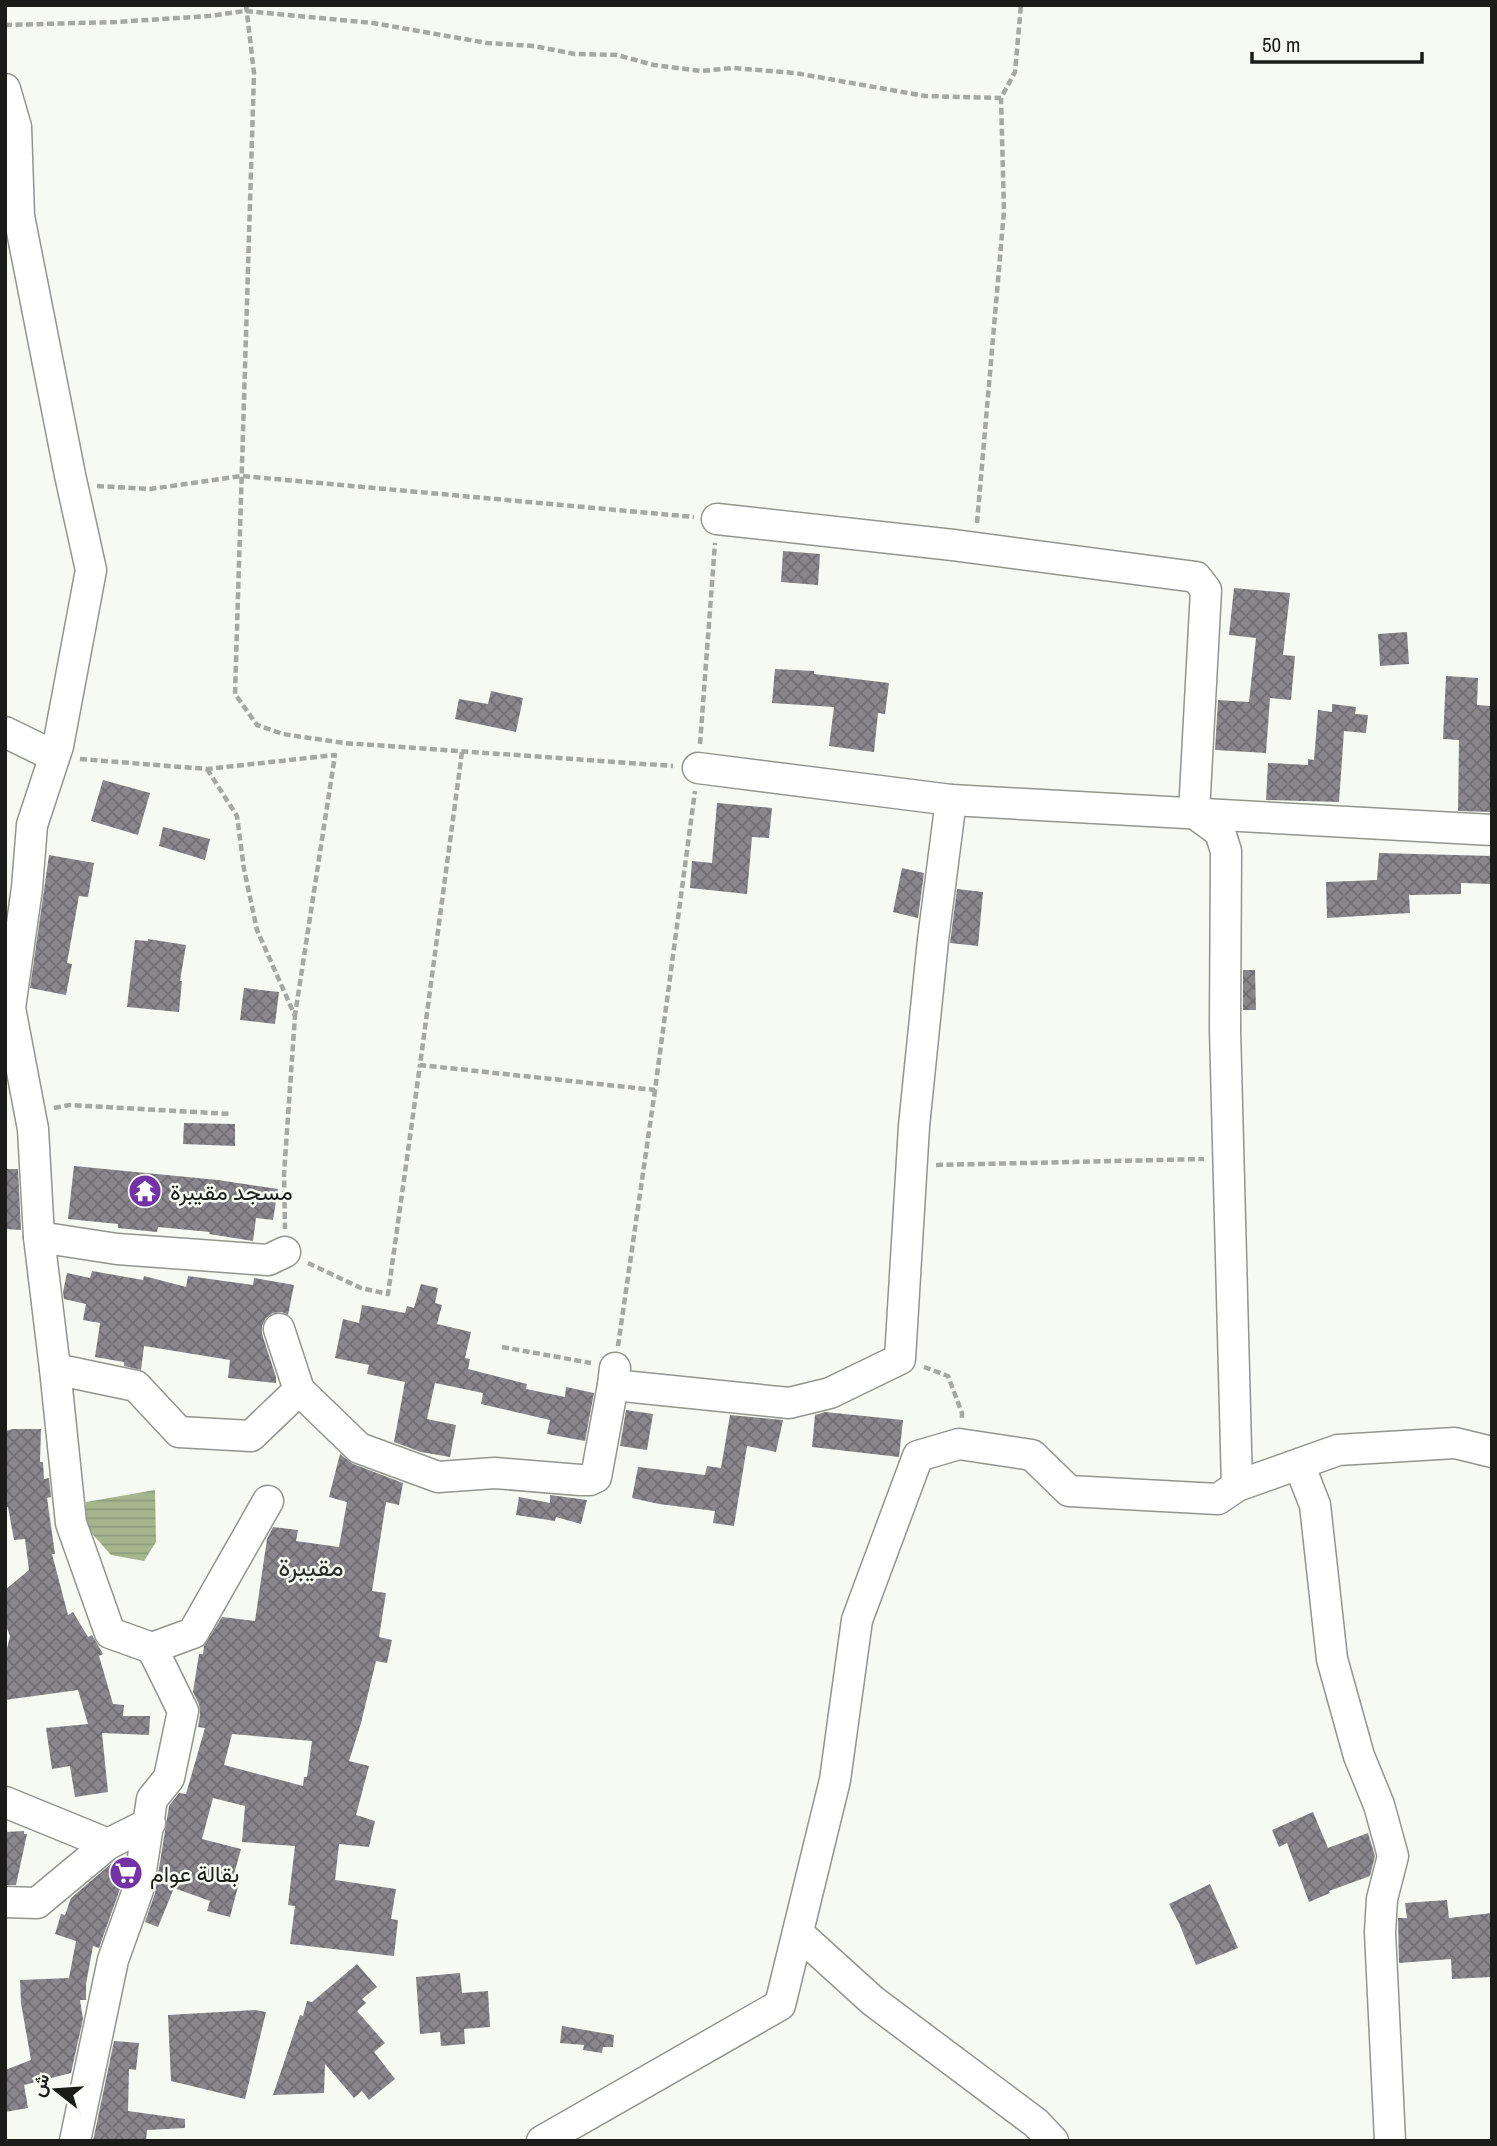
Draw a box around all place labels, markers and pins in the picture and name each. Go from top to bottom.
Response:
temple icon: مسجد مقيبرة [126,1172,164,1210]
place label: مسجد مقيبرة [170,1176,293,1207]
supermarket icon: بقالة عوام [107,1854,145,1892]
place label: بقالة عوام [150,1858,239,1889]

